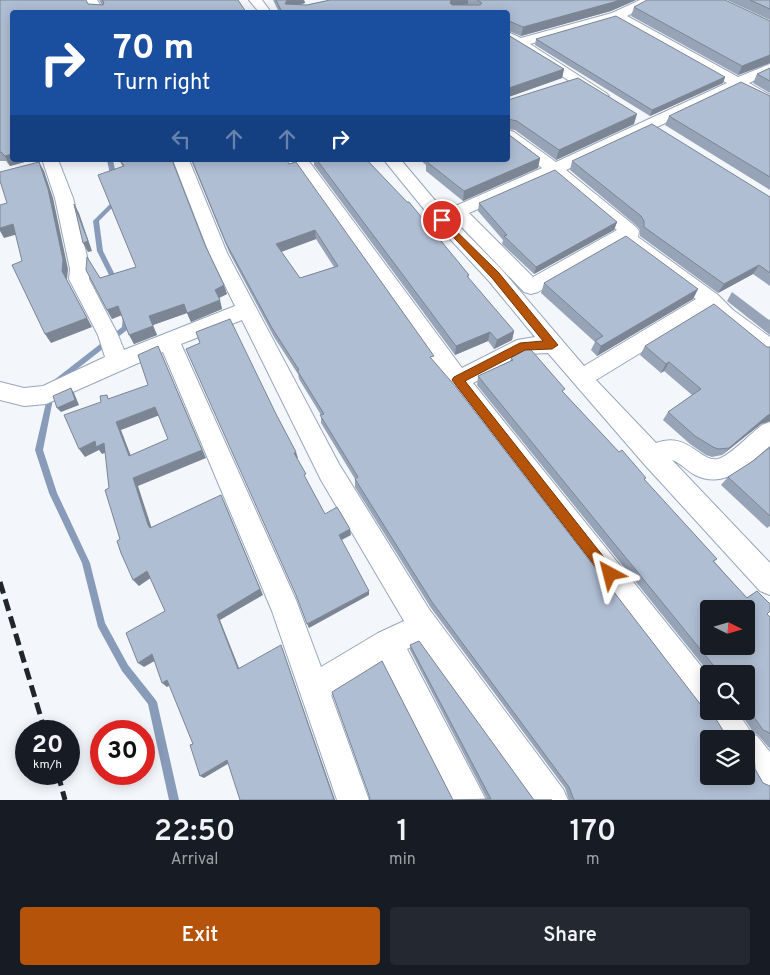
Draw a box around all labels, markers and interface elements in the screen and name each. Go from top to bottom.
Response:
text: 70 m [113,27,194,71]
icon: right [30,30,95,95]
text: Turn right [113,70,210,97]
icon: left [167,125,195,153]
icon: ahead [220,125,248,153]
icon: ahead [273,125,301,153]
icon: right [326,125,354,153]
pin [421,199,463,241]
icon: arrive [428,206,456,234]
position arrow [583,547,635,599]
north arrow [700,600,755,655]
map controls [700,600,755,785]
button: search [700,665,755,720]
speed limit sign: 30 [90,720,155,785]
text: 20 [32,730,63,762]
button: layers [700,730,755,785]
text: km/h [33,757,62,773]
text: 22:50 [154,814,235,851]
text: 1 [397,814,408,851]
text: 170 [569,814,616,851]
text: Arrival [171,850,218,870]
text: min [389,850,416,870]
text: m [586,850,600,870]
button: Exit [20,907,380,965]
button: Share [390,907,750,965]

